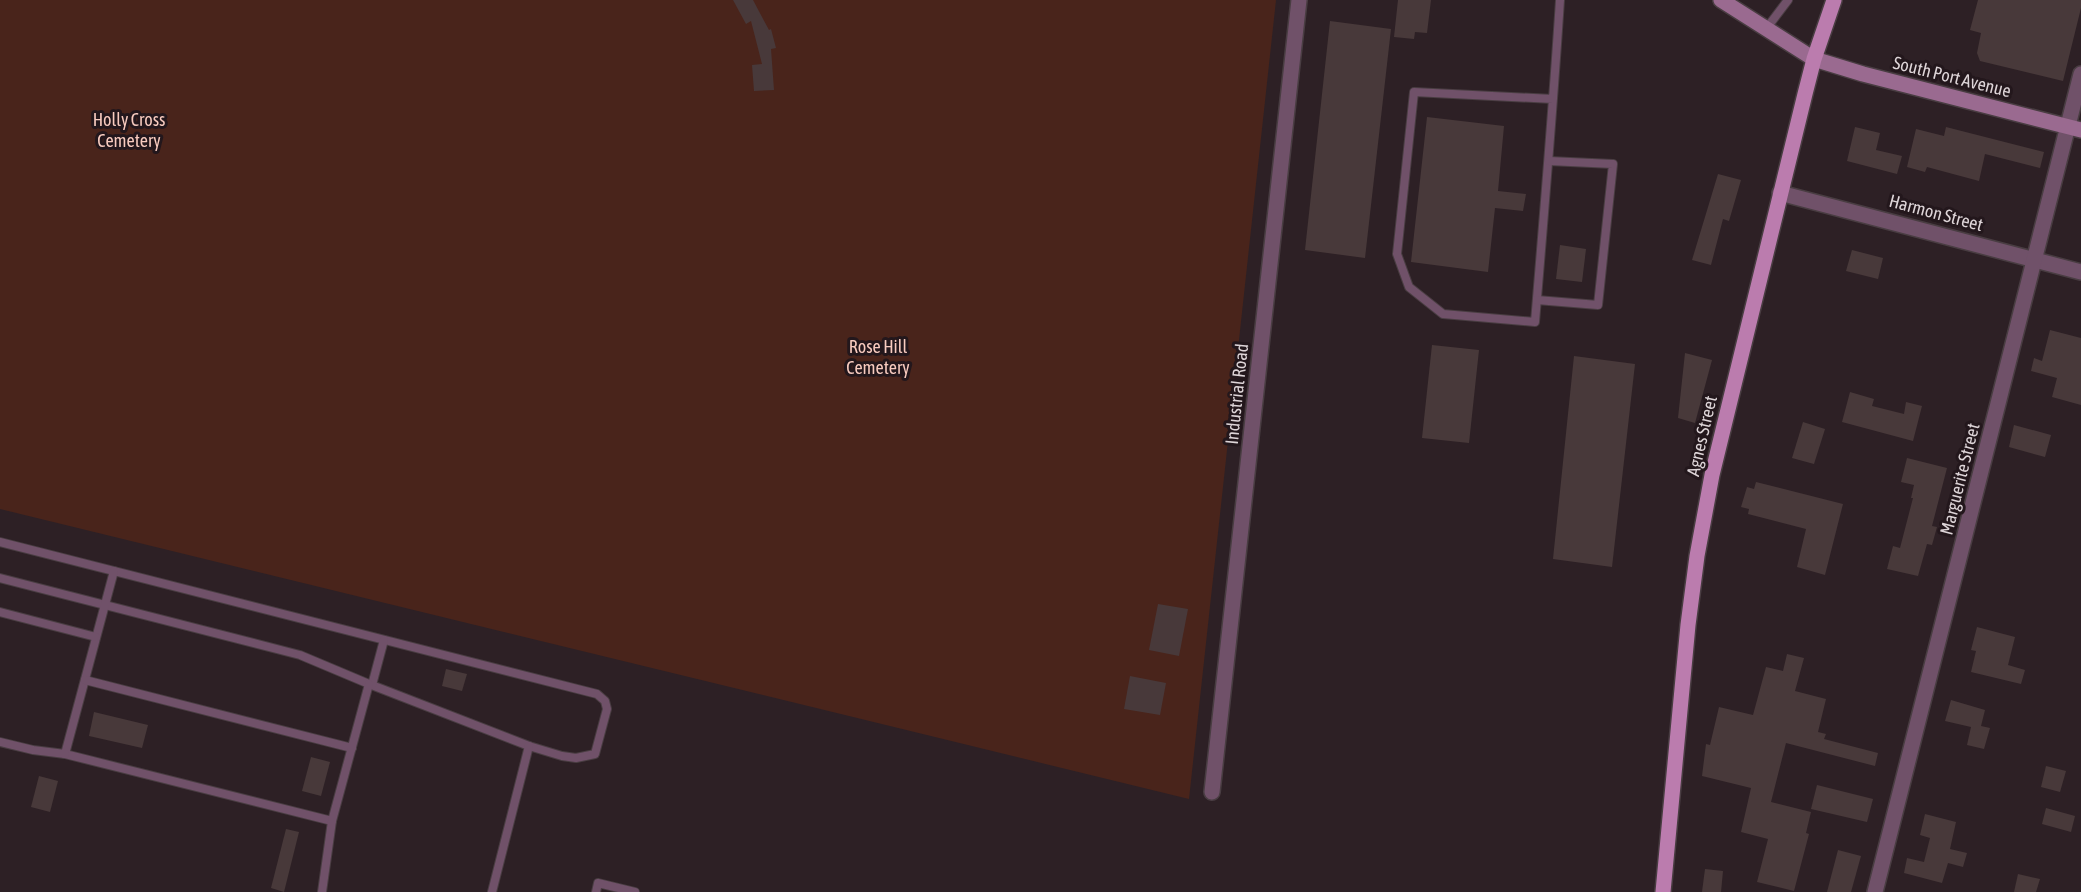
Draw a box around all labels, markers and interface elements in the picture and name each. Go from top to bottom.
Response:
street label: South Port Avenue [1891,52,2013,101]
park label: Holly Cross Cemetery [93,109,165,151]
street label: Harmon Street [1887,190,1985,235]
park label: Rose Hill Cemetery [846,336,910,378]
street label: Industrial Road [1221,342,1252,446]
street label: Agnes Street [1682,394,1721,478]
street label: Marguerite Street [1935,421,1984,537]

